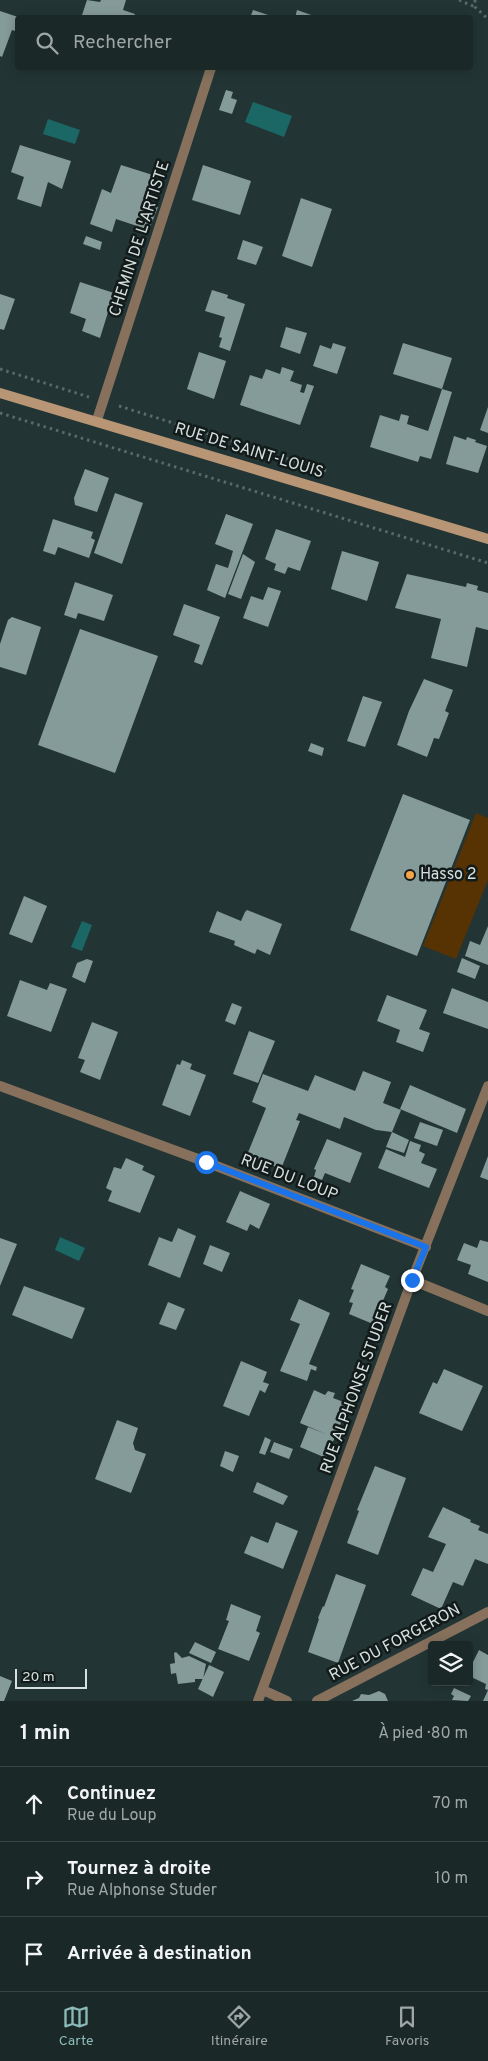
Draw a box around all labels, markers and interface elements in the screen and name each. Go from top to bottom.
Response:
search box [15,15,473,70]
icon: search [33,29,61,57]
text: Rechercher [73,31,172,55]
street label: CHEMIN DE L'ARTISTE [105,159,175,319]
street label: RUE DE SAINT-LOUIS [172,419,326,483]
place label: Hasso 2 [420,865,476,885]
marker: Hasso 2 [404,869,416,881]
street label: RUE DU LOUP [238,1150,340,1206]
route start [195,1151,218,1174]
route end [401,1269,424,1292]
street label: RUE ALPHONSE STUDER [317,1299,397,1477]
street label: RUE DU FORGERON [326,1600,464,1686]
map controls [428,1641,473,1686]
button: layers [428,1641,473,1686]
scale bar [15,1666,88,1689]
text: 20 m [22,1669,55,1686]
text: 1 min [20,1720,70,1747]
text: À pied · 80 m [378,1724,468,1744]
text: Continuez [67,1782,156,1806]
icon: ahead [20,1790,48,1818]
text: 70 m [433,1794,468,1814]
text: Rue du Loup [67,1806,157,1826]
text: Tournez à droite [67,1857,211,1881]
icon: right [20,1865,48,1893]
text: 10 m [434,1869,468,1889]
text: Rue Alphonse Studer [67,1881,217,1901]
icon: arrive [20,1940,48,1968]
text: Arrivée à destination [67,1942,252,1966]
tab: Carte [59,2003,94,2050]
tab: Itinéraire [211,2003,268,2050]
tab: Favoris [385,2003,429,2050]

